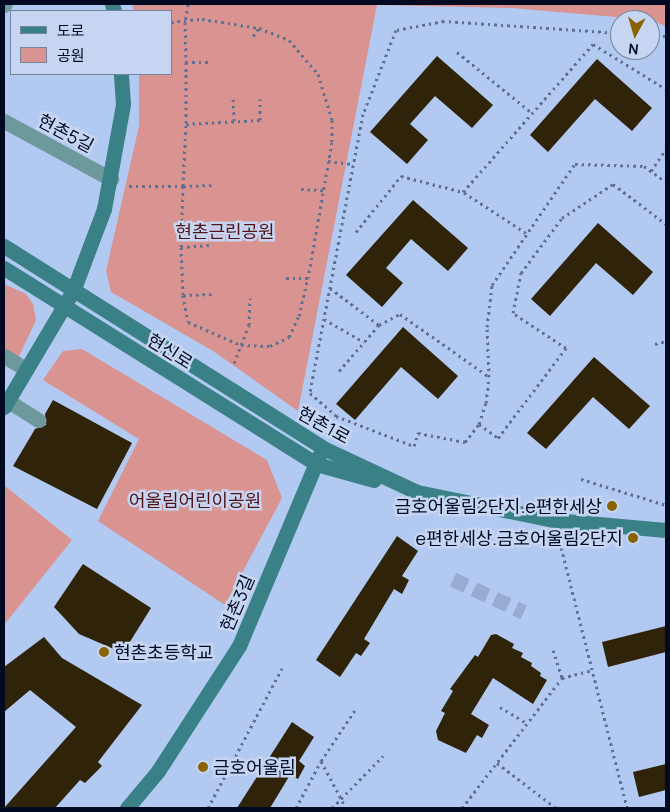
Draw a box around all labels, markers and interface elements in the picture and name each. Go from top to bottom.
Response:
legend [10,10,172,75]
north arrow [610,10,660,60]
text: 도로 [57,20,85,41]
text: N [627,39,639,59]
text: 공원 [57,45,85,66]
street label: 현촌5길 [34,109,98,157]
park label: 현촌근린공원 [175,220,275,242]
street label: 현신로 [143,329,197,373]
street label: 현촌1로 [294,402,354,448]
park label: 어울림어린이공원 [129,489,261,511]
place label: 금호어울림2단지.e편한세상 [394,495,602,517]
marker: 금호어울림2단지.e편한세상 [606,500,618,512]
place label: e편한세상.금호어울림2단지 [415,527,623,549]
marker: e편한세상.금호어울림2단지 [627,532,639,544]
street label: 현촌3길 [215,571,259,635]
place label: 현촌초등학교 [114,641,213,663]
marker: 현촌초등학교 [98,646,110,658]
place label: 금호어울림 [213,756,296,778]
marker: 금호어울림 [197,761,209,773]

